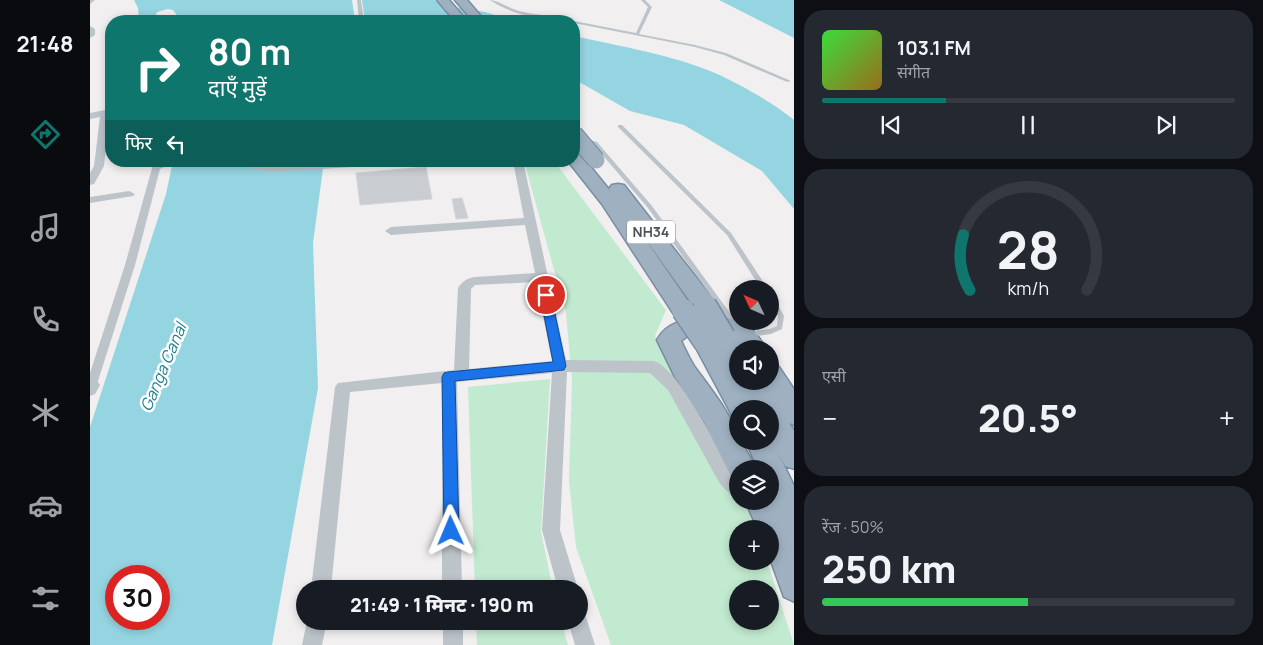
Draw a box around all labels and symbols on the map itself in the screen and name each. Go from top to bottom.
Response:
road number: NH34 [627,220,675,243]
pin [525,274,567,316]
north arrow [729,280,779,330]
water label: Ganga Canal [135,317,192,414]
position arrow [424,504,476,556]
speed limit sign: 30 [105,565,170,630]

